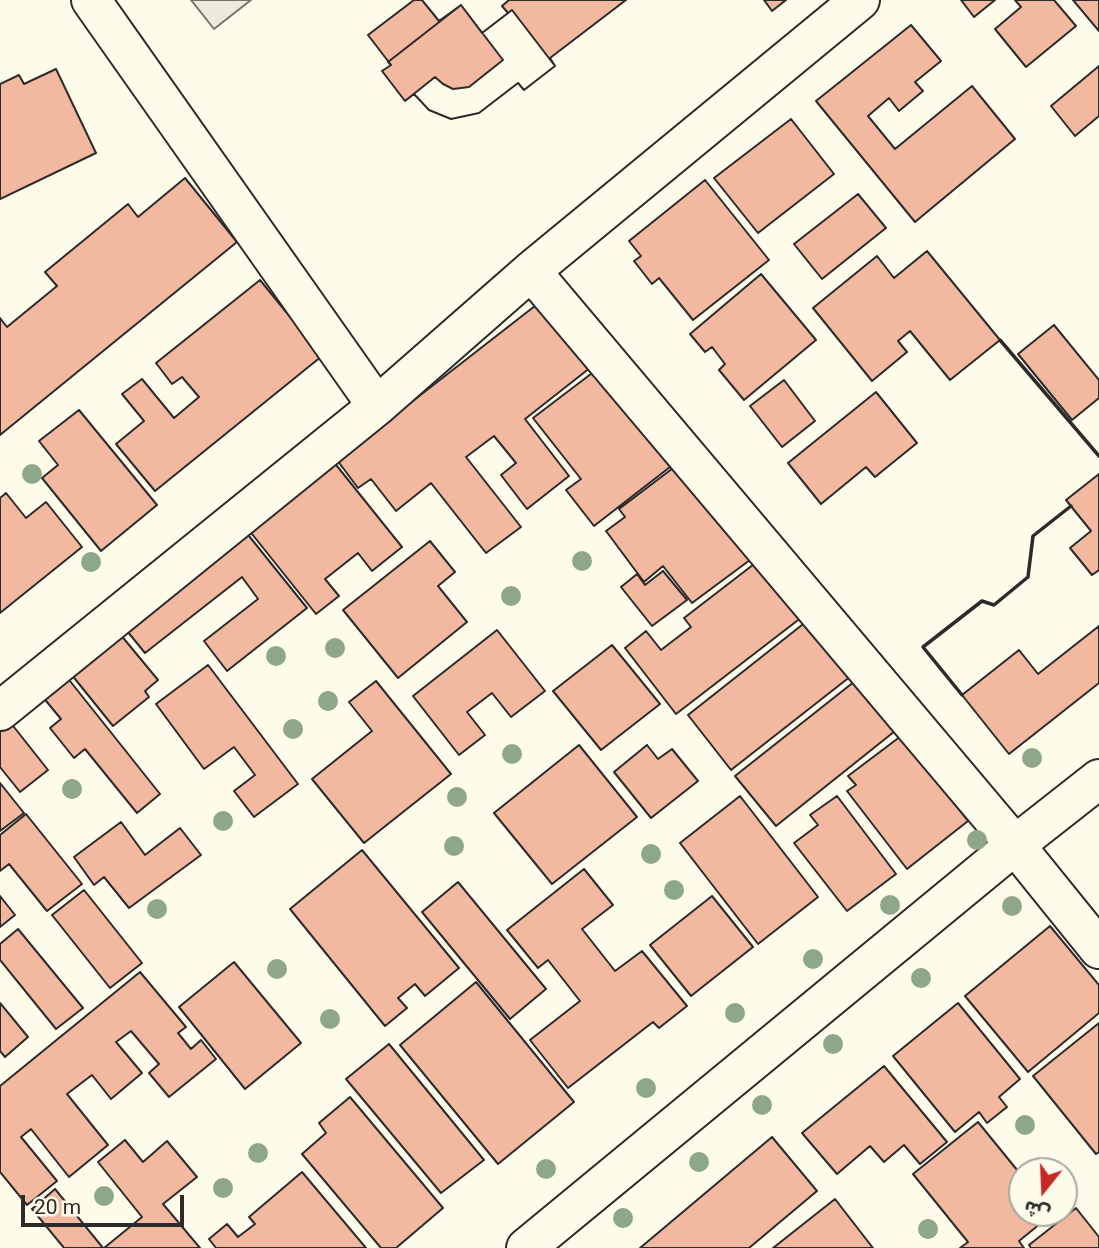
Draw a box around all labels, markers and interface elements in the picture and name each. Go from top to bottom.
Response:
north arrow [1008,1157,1078,1227]
scale bar [24,1182,187,1226]
text: 20 m [34,1195,81,1219]
text: ش [1021,1196,1053,1226]

